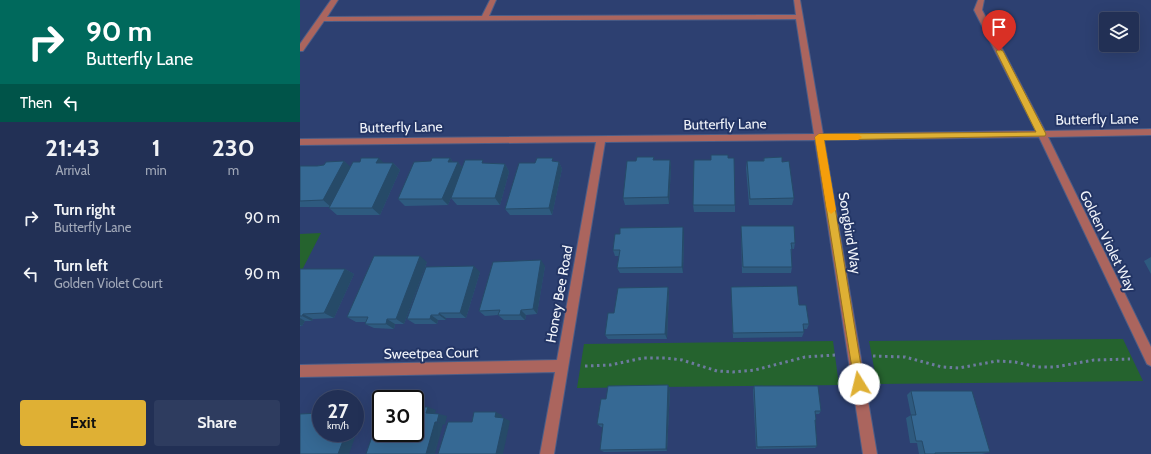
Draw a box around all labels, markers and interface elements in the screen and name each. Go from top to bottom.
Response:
pin [982,10,1016,51]
map controls [1099,12,1139,52]
button: layers [1099,12,1139,52]
text: 90 m [86,14,152,48]
icon: right [20,16,72,68]
icon: arrive [988,16,1010,38]
text: Butterfly Lane [86,48,193,70]
icon: left [60,92,82,114]
text: Then [20,94,52,112]
street label: Butterfly Lane [1055,109,1139,129]
street label: Butterfly Lane [683,114,767,134]
street label: Butterfly Lane [359,117,443,137]
text: 21:43 [45,133,100,162]
text: 1 [152,133,161,162]
text: 230 [212,133,255,162]
text: Arrival [55,162,90,178]
text: min [145,162,167,178]
text: m [228,162,239,178]
street label: Golden Violet Way [1076,187,1140,295]
street label: Songbird Way [835,191,865,275]
text: Turn right [54,201,115,219]
icon: right [20,207,42,229]
text: 90 m [244,209,280,227]
text: Butterfly Lane [54,219,131,235]
street label: Honey Bee Road [542,244,576,344]
text: Turn left [54,257,108,275]
icon: left [20,263,42,285]
text: 90 m [244,265,280,283]
text: Golden Violet Court [54,275,163,291]
street label: Sweetpea Court [384,343,479,363]
position arrow [838,363,880,405]
speed limit sign: 30 [372,390,424,442]
text: 27 [328,399,348,423]
button: Exit [20,400,146,446]
button: Share [154,400,280,446]
text: km/h [327,419,349,432]

